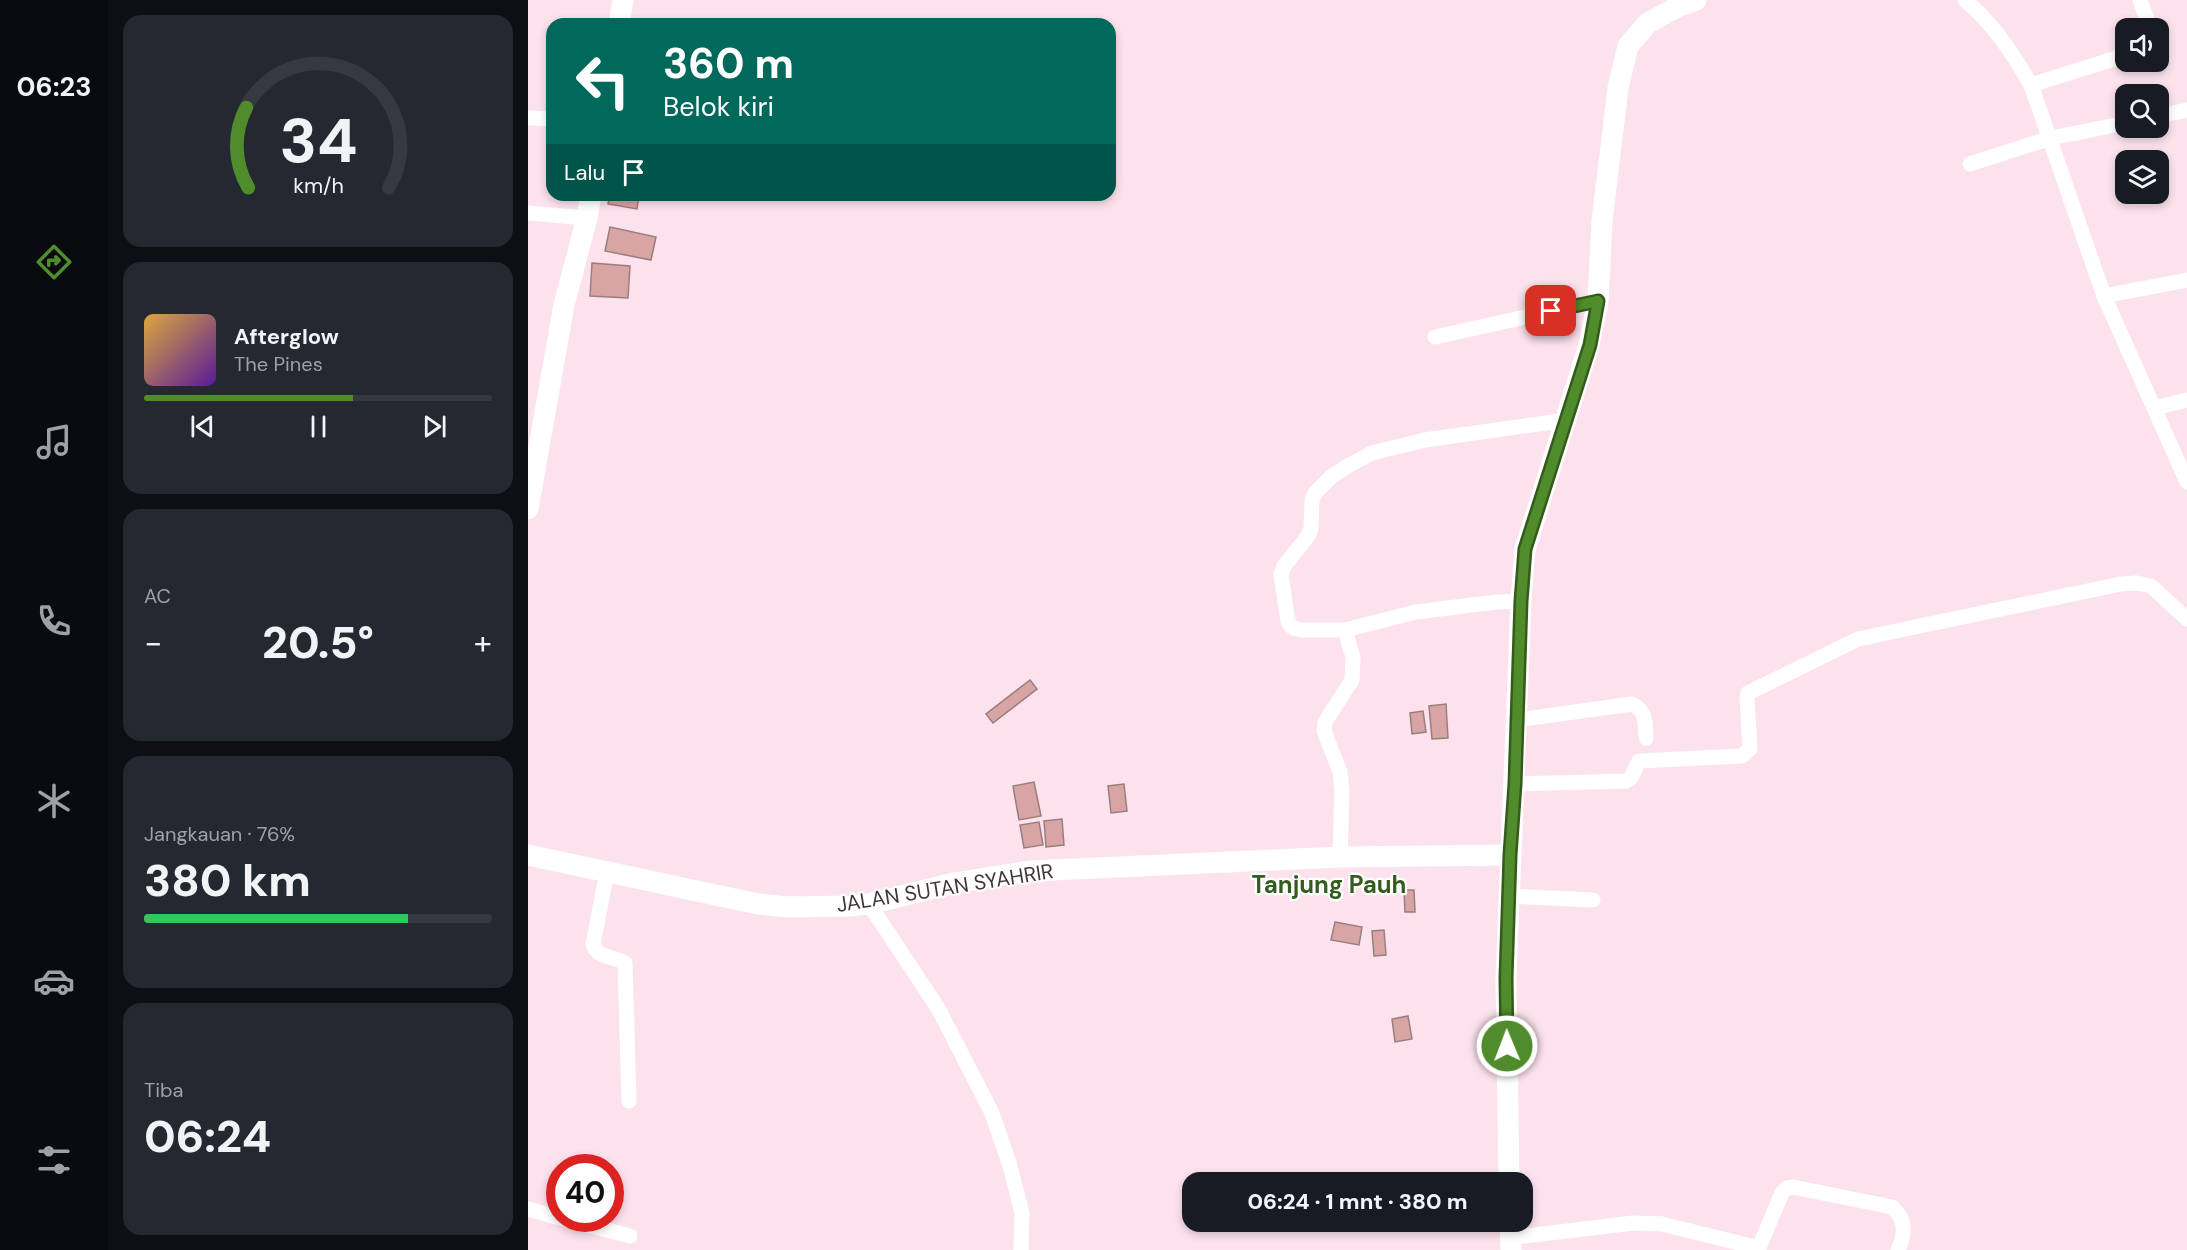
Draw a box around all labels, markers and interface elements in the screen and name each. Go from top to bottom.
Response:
map controls [2115,18,2169,204]
button: sound [2115,18,2169,72]
text: 360 m [663,36,794,91]
icon: left [564,42,642,120]
text: 06:23 [17,69,91,104]
button: search [2115,84,2169,138]
text: Belok kiri [663,89,774,124]
text: 34 [279,100,357,181]
button: layers [2115,150,2169,204]
icon: arrive [617,156,650,189]
text: Lalu [564,158,605,187]
text: km/h [293,172,343,200]
icon: directions [33,241,75,283]
pin [1525,285,1576,336]
icon: arrive [1534,294,1567,327]
text: Afterglow [234,322,339,351]
text: The Pines [234,351,323,377]
icon: previous [186,410,219,443]
icon: pause [302,410,335,443]
icon: next [418,410,451,443]
icon: music [33,421,75,463]
text: AC [144,583,171,609]
icon: phone [33,600,75,642]
text: 20.5° [262,613,374,672]
text: − [144,621,162,664]
text: + [474,621,492,664]
icon: climate [33,780,75,822]
text: Jangkauan · 76% [144,821,295,847]
text: 380 km [144,851,311,910]
street label: JALAN SUTAN SYAHRIR [834,857,1056,919]
district label: Tanjung Pauh [1252,869,1406,900]
icon: car [33,960,75,1002]
position arrow [1475,1014,1539,1078]
text: Tiba [144,1077,183,1103]
text: 06:24 [144,1107,271,1166]
icon: filters [33,1139,75,1181]
speed limit sign: 40 [546,1154,624,1232]
text: 06:24 · 1 mnt · 380 m [1248,1187,1468,1216]

